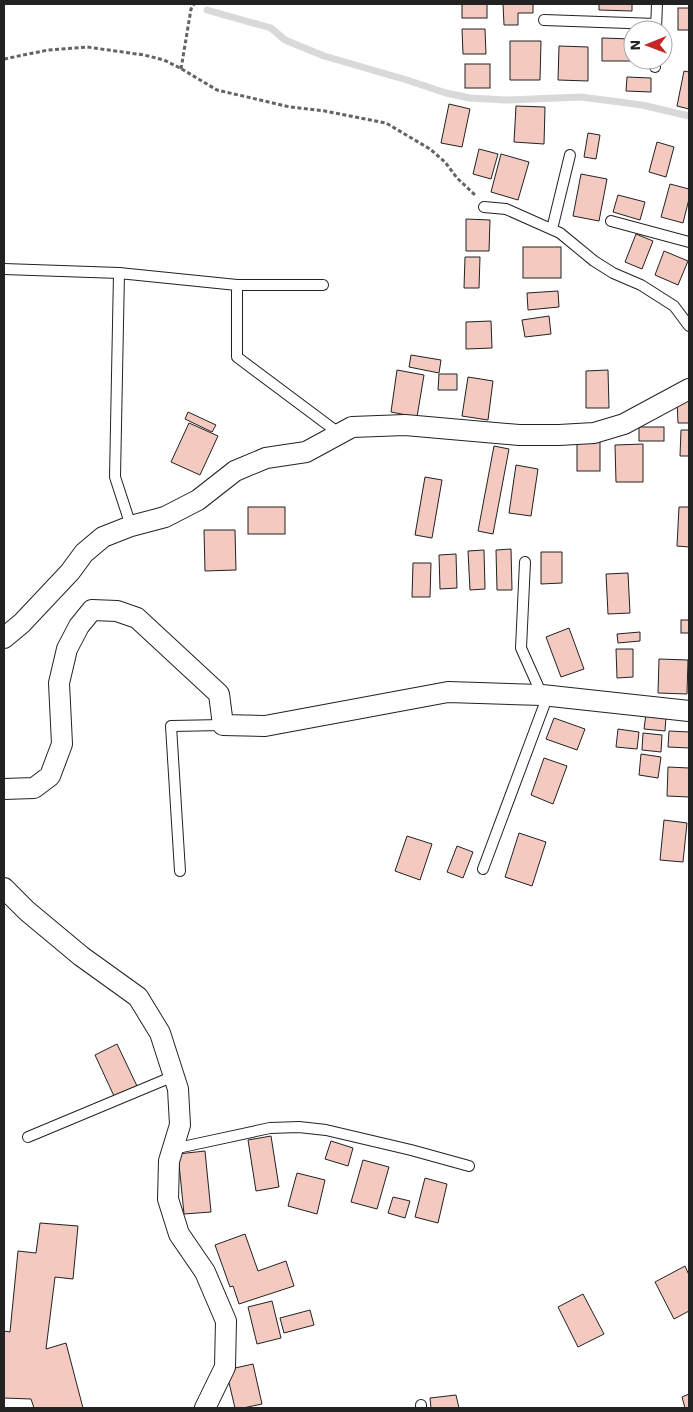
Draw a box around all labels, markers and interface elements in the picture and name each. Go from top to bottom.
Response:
north arrow [623,20,673,70]
text: N [627,40,643,51]

